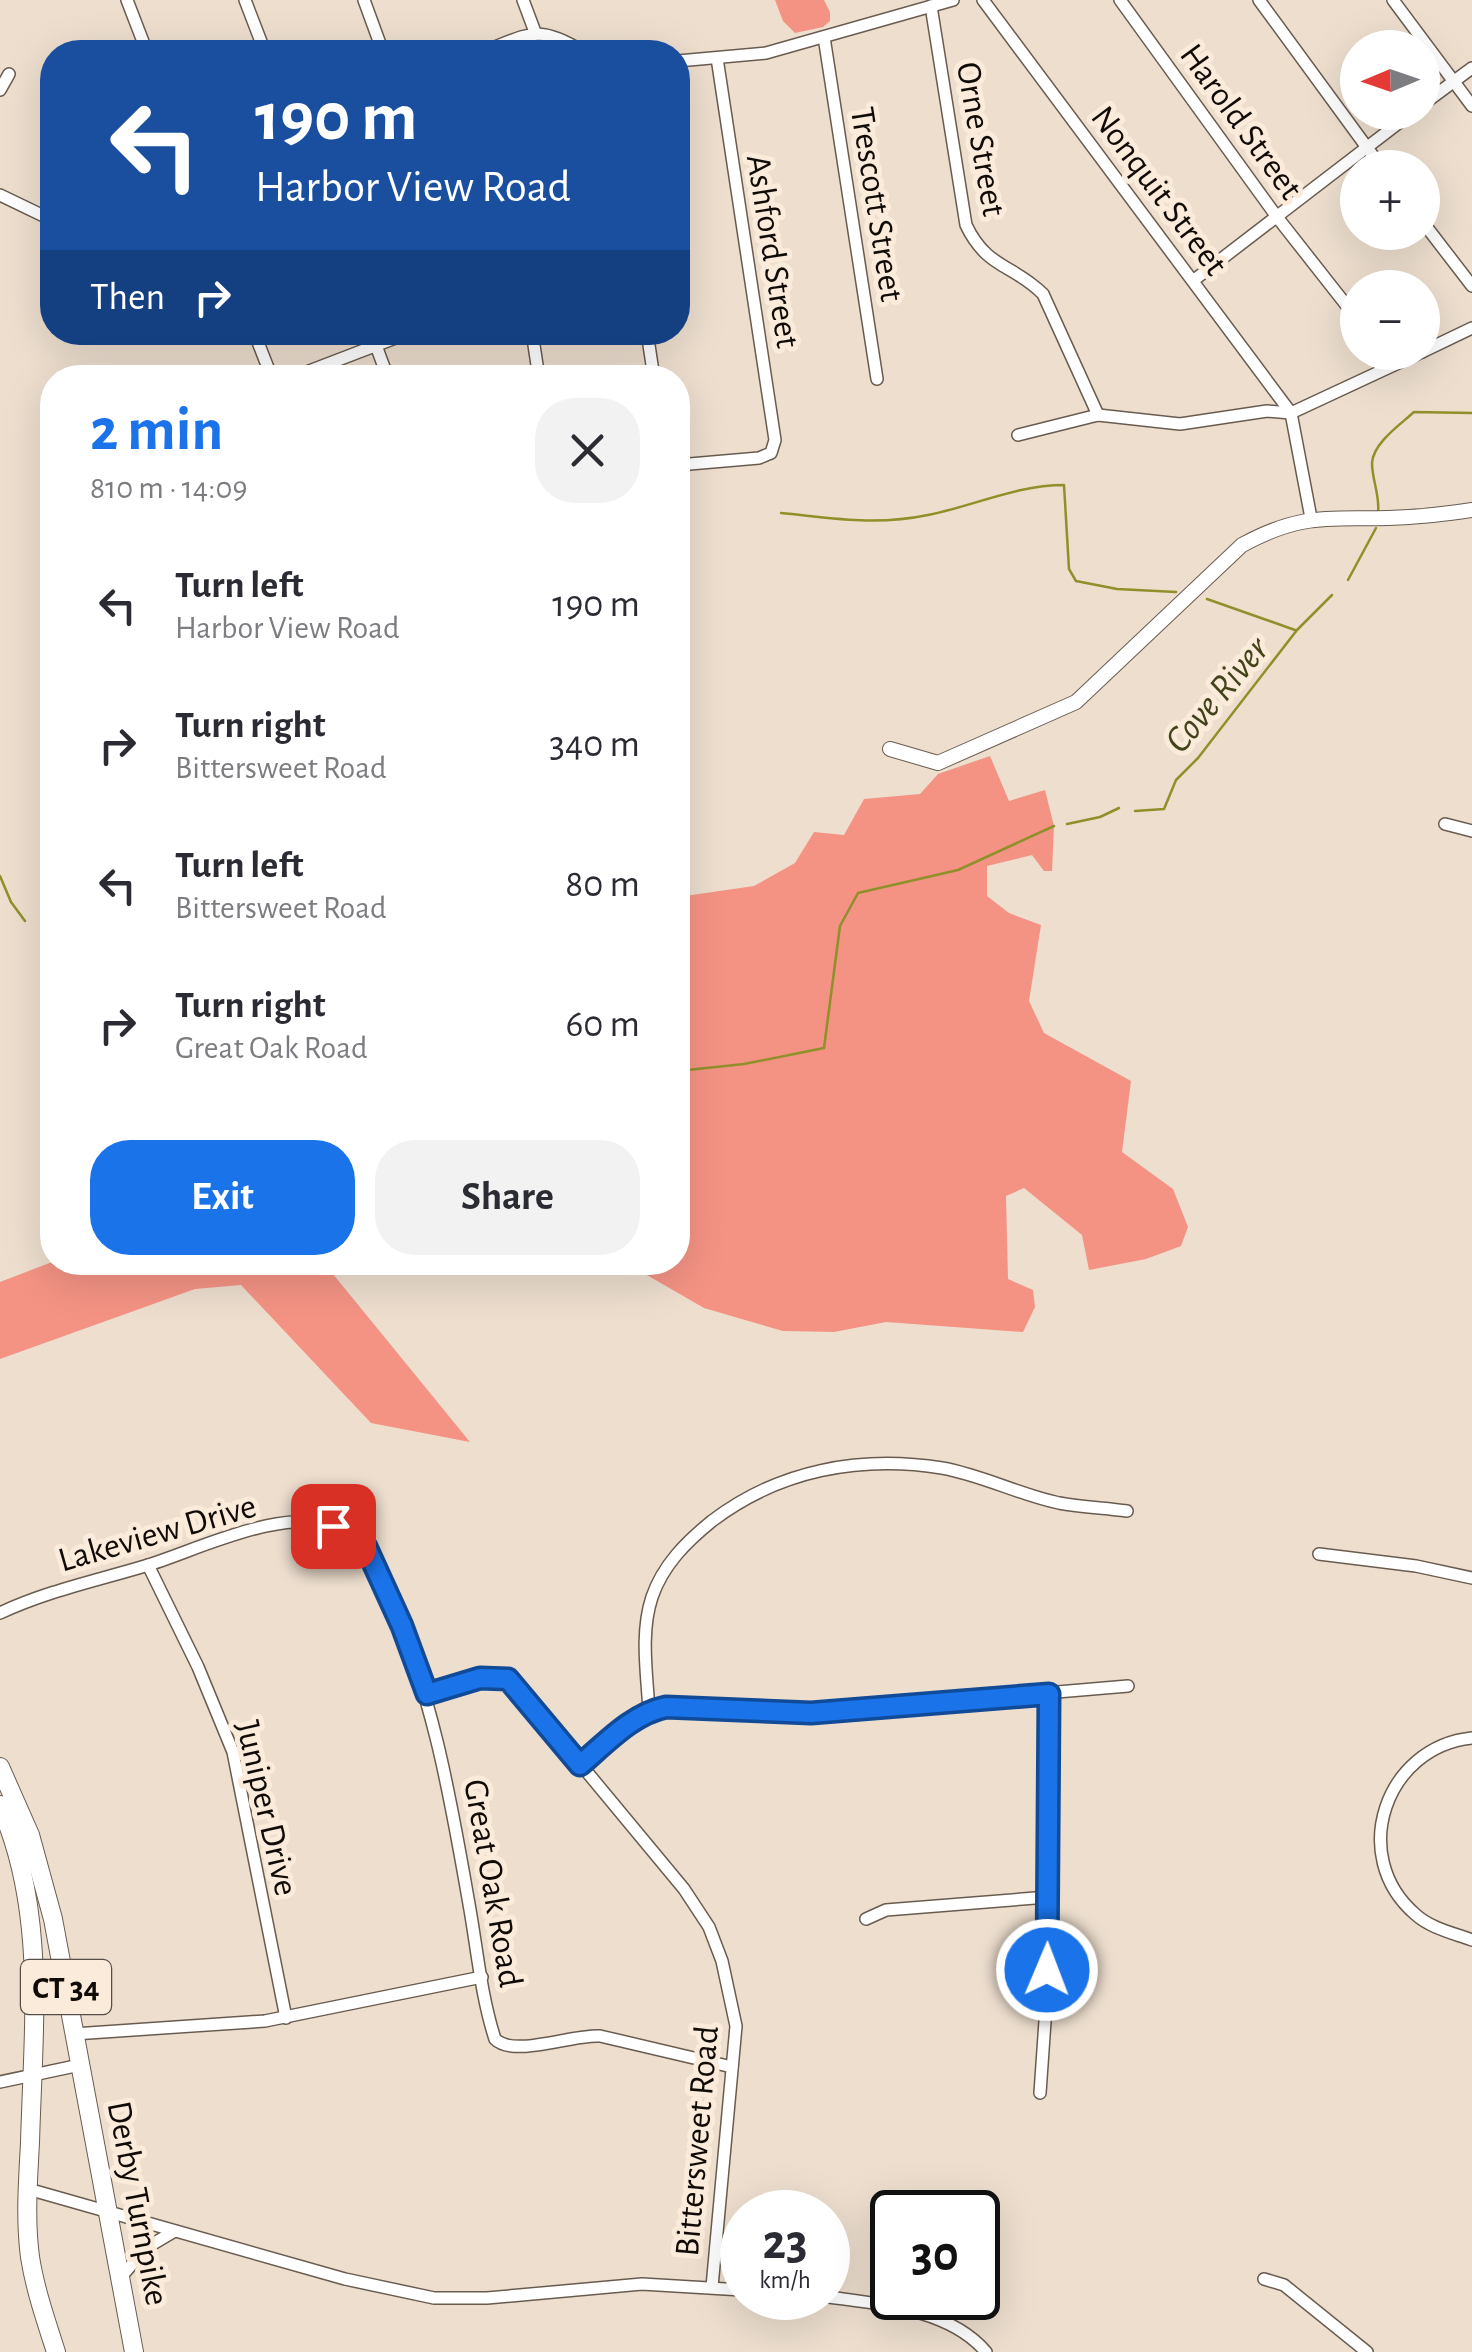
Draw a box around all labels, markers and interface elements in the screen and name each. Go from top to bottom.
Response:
north arrow [1340,30,1440,130]
map controls [1340,30,1440,370]
street label: Harold Street [1173,38,1309,206]
street label: Orne Street [950,59,1011,219]
icon: left [90,80,220,210]
text: 190 m [255,83,418,153]
street label: Nonquit Street [1084,100,1233,282]
street label: Trescott Street [844,104,909,304]
button: + [1340,150,1440,250]
street label: Ashford Street [740,152,805,350]
text: Harbor View Road [255,165,571,210]
icon: right [185,270,240,325]
button: − [1340,270,1440,370]
text: Then [90,279,165,317]
button: close [535,398,640,503]
text: 2 min [90,401,223,461]
text: 810 m · 14:09 [90,472,248,504]
text: Turn left [175,567,303,605]
icon: left [90,578,145,633]
text: 190 m [552,586,640,624]
text: Harbor View Road [175,612,400,644]
water label: Cove River [1159,629,1278,760]
text: Turn right [175,707,325,745]
icon: right [90,718,145,773]
text: 340 m [549,726,640,764]
text: Bittersweet Road [175,752,387,784]
text: Turn left [175,847,303,885]
icon: left [90,858,145,913]
text: 80 m [565,866,640,904]
text: Bittersweet Road [175,892,387,924]
text: Turn right [175,987,325,1025]
icon: right [90,998,145,1053]
text: 60 m [565,1006,640,1044]
text: Great Oak Road [175,1032,368,1064]
button: Exit [90,1140,355,1255]
button: Share [375,1140,640,1255]
pin [291,1484,376,1569]
street label: Lakeview Drive [55,1489,260,1578]
icon: arrive [306,1499,361,1554]
street label: Juniper Drive [229,1717,304,1899]
street label: Great Oak Road [457,1777,528,1990]
position arrow [995,1918,1099,2022]
road number: CT 34 [21,1960,111,2014]
street label: Bittersweet Road [670,2024,725,2258]
street label: Derby Turnpike [101,2098,175,2308]
speed limit sign: 30 [870,2190,1000,2320]
text: 23 [762,2218,808,2268]
text: km/h [759,2268,811,2293]

